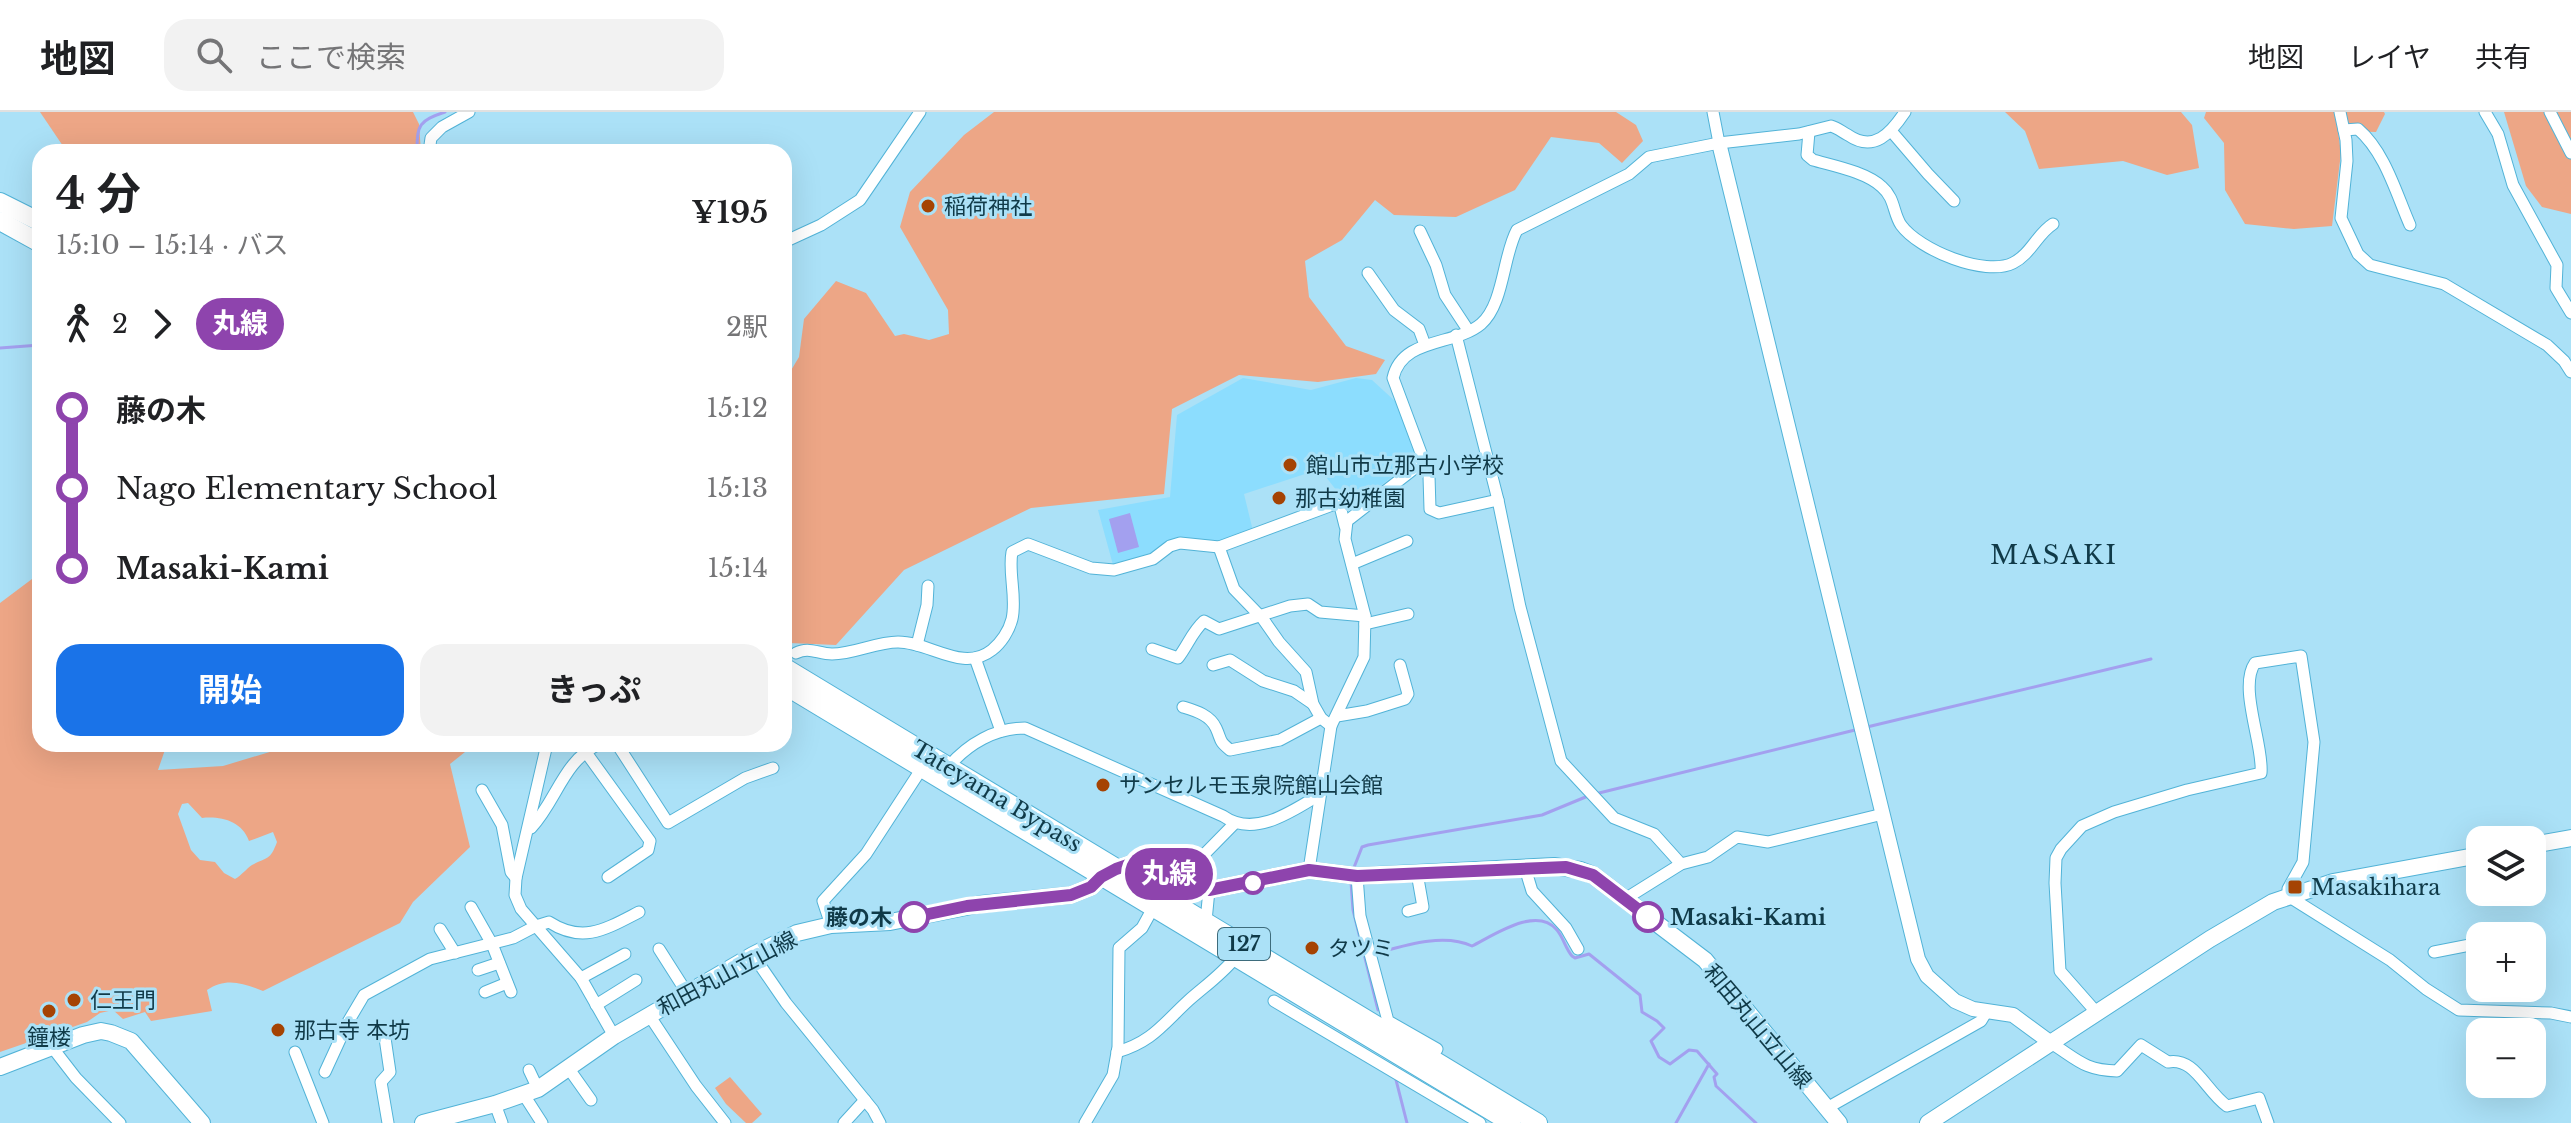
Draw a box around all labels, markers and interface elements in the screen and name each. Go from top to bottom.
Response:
search box [164,19,724,91]
icon: search [192,33,236,77]
text: 地図 [40,35,116,82]
text: ここで検索 [256,39,406,76]
text: 地図 [2248,40,2304,75]
text: レイヤ [2348,40,2431,75]
text: 共有 [2475,40,2531,75]
text: 4 分 [56,166,141,221]
place label: 稲荷神社 [944,193,1032,220]
text: ¥195 [691,194,768,231]
marker: 稲荷神社 [919,197,937,215]
text: 15:10 – 15:14 · バス [56,229,289,261]
icon: walk [56,302,100,346]
icon: forward [140,302,184,346]
text: 丸線 [212,306,268,341]
text: 2 [112,308,128,340]
text: 2駅 [726,311,768,343]
text: 藤の木 [116,392,206,429]
text: 15:12 [707,392,768,424]
place label: 館山市立那古小学校 [1306,452,1504,479]
marker: 館山市立那古小学校 [1281,456,1299,474]
text: Nago Elementary School [116,470,498,507]
text: 15:13 [707,472,768,504]
place label: 那古幼稚園 [1295,485,1405,512]
marker: 那古幼稚園 [1270,489,1288,507]
district label: MASAKI [1990,539,2118,571]
text: Masaki-Kami [116,550,329,587]
text: 15:14 [707,552,768,584]
button: 開始 [56,644,404,736]
button: きっぷ [420,644,768,736]
street label: Tateyama Bypass [907,735,1087,858]
place label: サンセルモ玉泉院館山会館 [1119,772,1383,799]
marker: サンセルモ玉泉院館山会館 [1094,776,1112,794]
map controls [2466,826,2546,1098]
button: layers [2466,826,2546,906]
line badge: 丸線 [1133,848,1205,900]
text: 丸線 [1141,856,1197,891]
unlabelled marker [1242,872,1264,894]
place label: Masakihara [2311,874,2441,901]
marker: Masakihara [2286,878,2304,896]
marker: 藤の木 [899,902,929,932]
marker: Masaki-Kami [1633,902,1663,932]
place label: 藤の木 [826,904,892,931]
place label: Masaki-Kami [1670,904,1826,931]
button: + [2466,922,2546,1002]
street label: 和田丸山立山線 [653,925,802,1022]
road number: 127 [1218,928,1270,960]
place label: タツミ [1328,935,1394,962]
marker: タツミ [1303,939,1321,957]
street label: 和田丸山立山線 [1698,959,1817,1094]
place label: 仁王門 [90,987,156,1014]
marker: 仁王門 [65,991,83,1009]
marker: 鐘楼 [40,1002,58,1020]
place label: 那古寺 本坊 [294,1017,410,1044]
button: − [2466,1018,2546,1098]
marker: 那古寺 本坊 [269,1021,287,1039]
place label: 鐘楼 [27,1024,71,1051]

